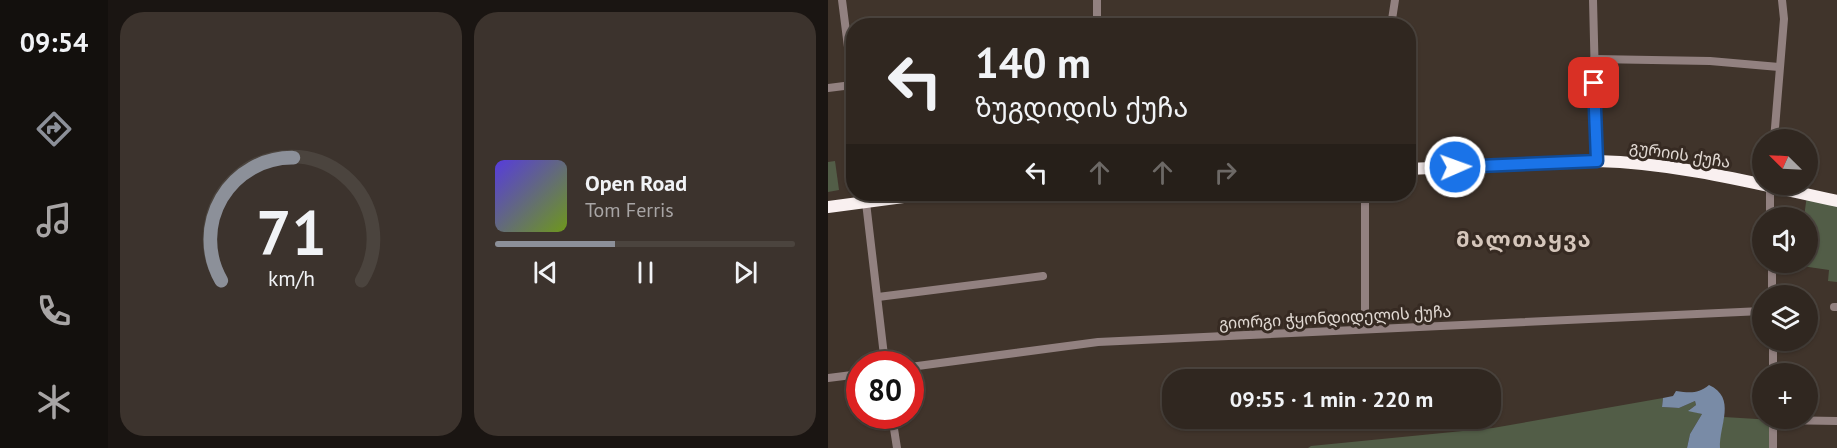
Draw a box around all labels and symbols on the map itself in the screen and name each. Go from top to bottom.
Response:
pin [1568,57,1619,108]
north arrow [1752,129,1818,195]
position arrow [1423,135,1487,199]
street label: გურიის ქუჩა [1628,136,1732,172]
district label: მალთაყვა [1456,225,1592,253]
street label: გიორგი ჭყონდიდელის ქუჩა [1218,301,1452,334]
speed limit sign: 80 [846,351,924,429]

